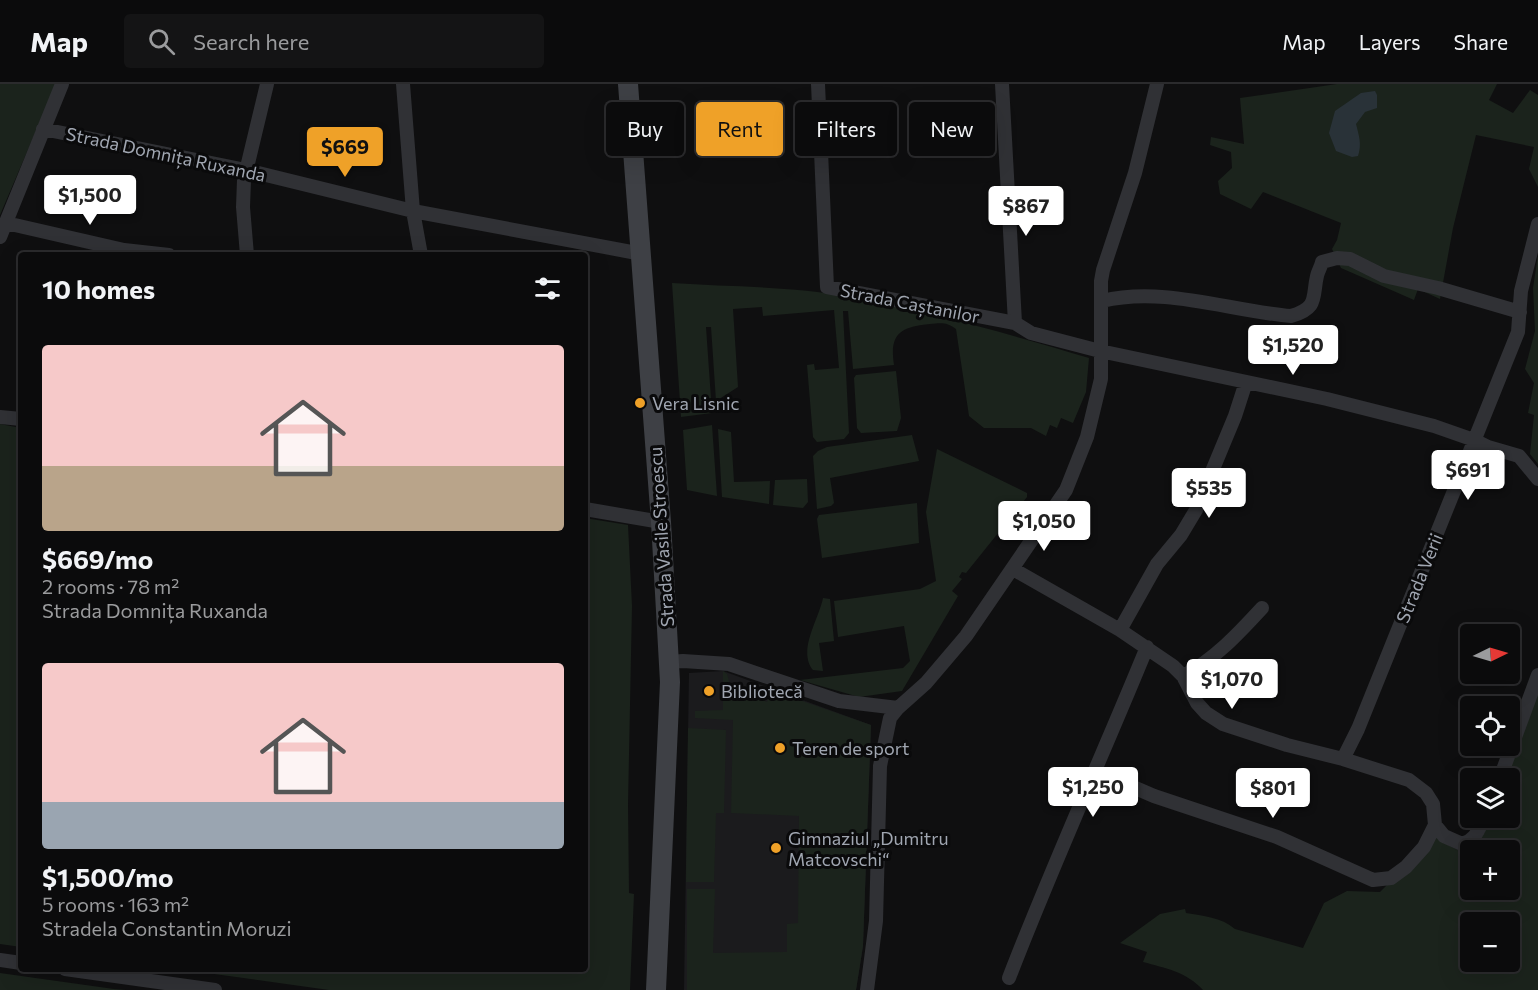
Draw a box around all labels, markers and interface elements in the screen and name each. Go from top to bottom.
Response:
search box [124,14,544,68]
text: Map [30,24,88,58]
icon: search [145,25,178,58]
text: Search here [193,28,309,55]
text: Map [1282,29,1326,54]
text: Layers [1359,29,1421,54]
text: Share [1454,29,1508,54]
chip: Buy [606,102,684,156]
chip: Rent [696,102,783,156]
chip: Filters [795,102,897,156]
chip: New [909,102,995,156]
street label: Strada Domnița Ruxanda [64,122,268,187]
pin: $669 [309,127,381,178]
text: $669 [321,134,369,158]
pin: $1,500 [41,175,139,226]
text: $1,500 [58,182,122,206]
pin: $867 [990,186,1062,237]
text: $867 [1002,193,1050,217]
icon: filters [531,272,564,305]
text: 10 homes [42,273,155,304]
street label: Strada Caștanilor [838,279,982,328]
pin: $1,520 [1244,325,1342,376]
text: $1,520 [1262,332,1324,356]
icon: home [249,384,357,492]
place label: Vera Lisnic [652,392,740,414]
marker: Vera Lisnic [633,396,647,410]
street label: Strada Vasile Stroescu [644,446,678,628]
pin: $691 [1432,450,1504,501]
text: $691 [1446,457,1490,481]
pin: $535 [1173,468,1245,519]
text: $535 [1186,475,1232,499]
pin: $1,050 [995,501,1093,552]
text: $1,050 [1012,508,1076,532]
street label: Strada Verii [1391,530,1447,626]
text: $669/mo [42,543,153,574]
text: 2 rooms · 78 m² [42,574,179,598]
text: Strada Domnița Ruxanda [42,598,268,622]
north arrow [1460,624,1520,684]
map controls [1460,624,1520,972]
pin: $1,070 [1183,659,1281,710]
text: $1,070 [1201,666,1263,690]
place label: Bibliotecă [721,680,803,702]
marker: Bibliotecă [702,684,716,698]
button: locate [1460,696,1520,756]
icon: home [249,702,357,810]
place label: Teren de sport [792,737,909,759]
marker: Teren de sport [773,741,787,755]
pin: $1,250 [1044,767,1142,818]
pin: $801 [1237,768,1309,819]
button: layers [1460,768,1520,828]
text: $1,250 [1062,774,1124,798]
text: $801 [1250,775,1296,799]
place label: Gimnaziul „Dumitru Matcovschi“ [788,827,948,870]
button: + [1460,840,1520,900]
marker: Gimnaziul „Dumitru Matcovschi“ [769,841,783,855]
text: $1,500/mo [42,861,174,892]
text: 5 rooms · 163 m² [42,892,189,916]
button: − [1460,912,1520,972]
text: Stradela Constantin Moruzi [42,916,292,940]

